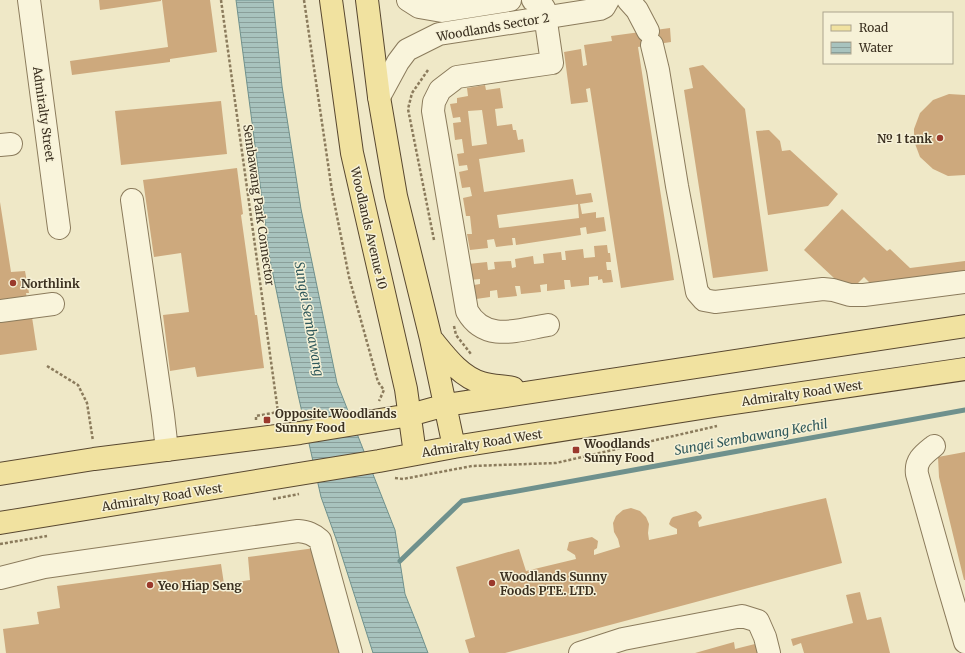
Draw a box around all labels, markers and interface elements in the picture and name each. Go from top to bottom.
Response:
street label: Woodlands Sector 2 [435,10,550,44]
legend [823,12,953,64]
text: Road [859,20,888,35]
text: Water [858,40,894,55]
street label: Admiralty Street [30,65,58,163]
street label: Sembawang Park Connector [240,123,278,287]
place label: № 1 tank [877,131,932,146]
marker: № 1 tank [935,133,945,143]
street label: Woodlands Avenue 10 [347,164,390,291]
water label: Sungei Sembawang [291,260,327,378]
place label: Northlink [21,276,80,291]
marker: Northlink [8,278,18,288]
street label: Admiralty Road West [740,377,864,409]
place label: Opposite Woodlands Sunny Food [275,406,397,435]
marker: Opposite Woodlands Sunny Food [262,415,272,425]
water label: Sungei Sembawang Kechil [673,415,829,459]
street label: Admiralty Road West [420,426,544,460]
place label: Woodlands Sunny Food [583,436,655,465]
marker: Woodlands Sunny Food [571,445,581,455]
street label: Admiralty Road West [100,480,224,514]
place label: Woodlands Sunny Foods PTE. LTD. [499,569,608,598]
place label: Yeo Hiap Seng [157,578,242,593]
marker: Woodlands Sunny Foods PTE. LTD. [487,578,497,588]
marker: Yeo Hiap Seng [145,580,155,590]

